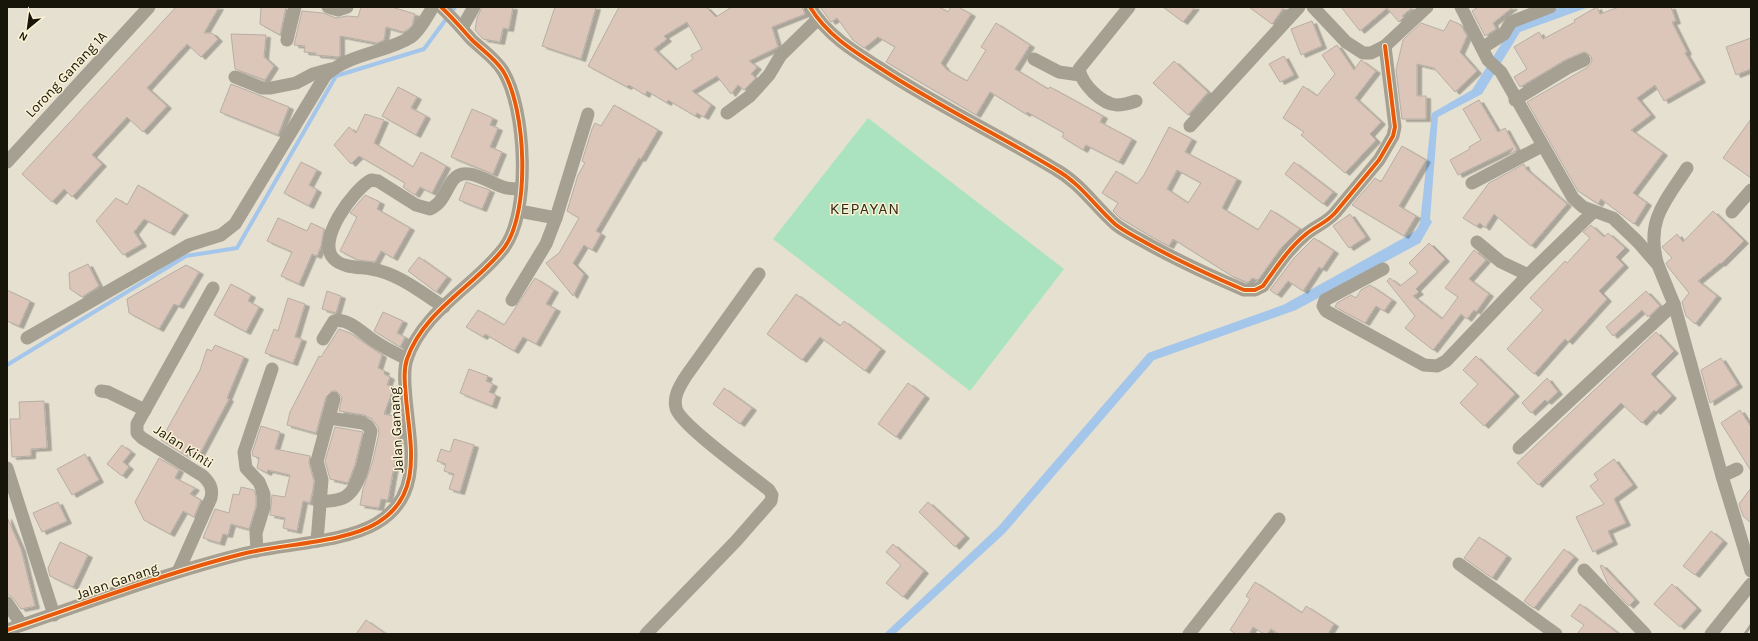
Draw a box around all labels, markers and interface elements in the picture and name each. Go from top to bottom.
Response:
north arrow [8,8,48,48]
street label: Lorong Ganang 1A [22,28,111,121]
text: N [17,29,30,44]
district label: KEPAYAN [830,199,900,218]
street label: Jalan Ganang [386,387,407,473]
street label: Jalan Kinti [151,421,217,472]
street label: Jalan Ganang [74,559,161,604]

